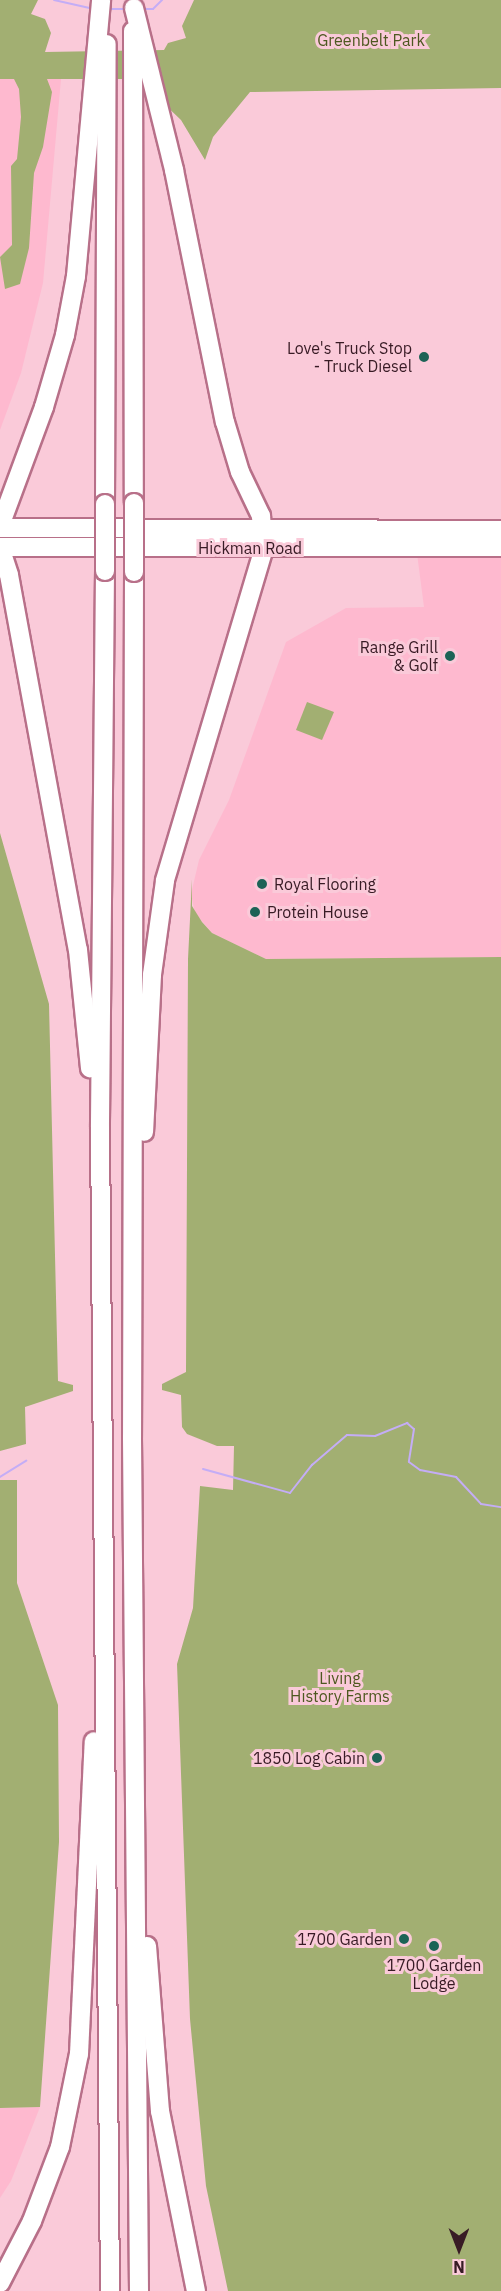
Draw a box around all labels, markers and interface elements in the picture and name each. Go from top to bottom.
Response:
park label: Greenbelt Park [317,30,425,50]
place label: Love's Truck Stop - Truck Diesel [287,338,412,376]
marker: Love's Truck Stop - Truck Diesel [417,350,431,364]
street label: Hickman Road [198,538,302,558]
place label: Range Grill & Golf [360,637,438,675]
marker: Range Grill & Golf [443,649,457,663]
place label: Royal Flooring [274,874,376,894]
marker: Royal Flooring [255,877,269,891]
place label: Protein House [267,902,368,922]
marker: Protein House [248,905,262,919]
park label: Living History Farms [290,1668,390,1706]
place label: 1850 Log Cabin [253,1748,365,1768]
marker: 1850 Log Cabin [370,1751,384,1765]
place label: 1700 Garden [297,1929,392,1949]
marker: 1700 Garden [397,1932,411,1946]
marker: 1700 Garden Lodge [427,1939,441,1953]
place label: 1700 Garden Lodge [387,1955,481,1993]
north arrow [429,2219,489,2279]
text: N [453,2257,465,2277]

